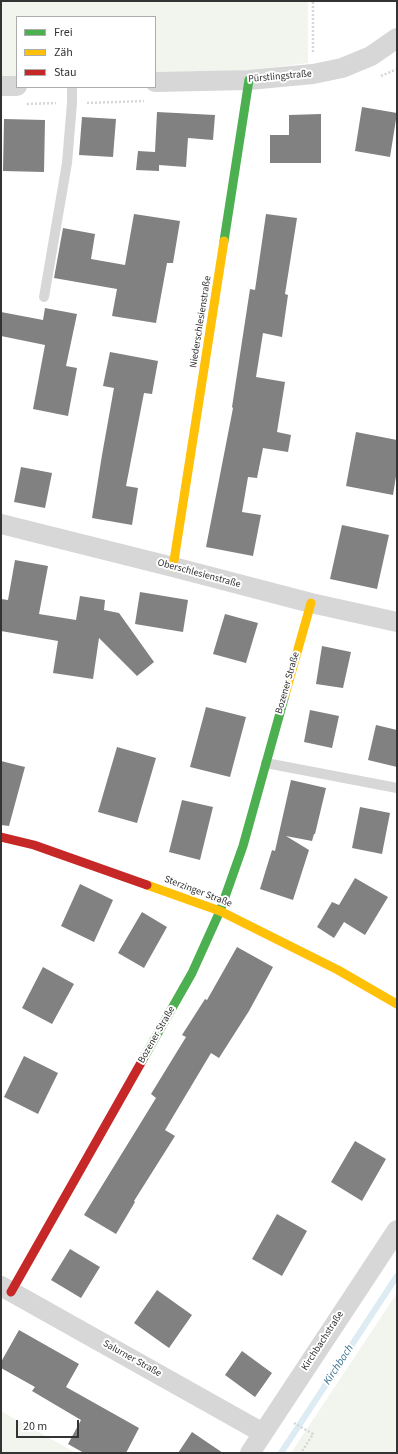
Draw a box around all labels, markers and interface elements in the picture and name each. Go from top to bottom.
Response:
legend [16,16,156,88]
text: Frei [54,24,73,41]
text: Zäh [54,44,73,61]
text: Stau [54,64,77,81]
street label: Pürstlingstraße [248,68,312,86]
street label: Niederschlesienstraße [188,275,214,369]
street label: Oberschlesienstraße [156,557,242,591]
street label: Bozener Straße [273,651,303,715]
street label: Sterzinger Straße [162,874,234,910]
street label: Bozener Straße [136,1004,178,1066]
street label: Kirchbachstraße [299,1309,347,1373]
street label: Salurner Straße [101,1338,163,1380]
water label: Kirchbach [321,1342,357,1388]
scale bar [18,1412,81,1438]
text: 20 m [23,1418,47,1435]

